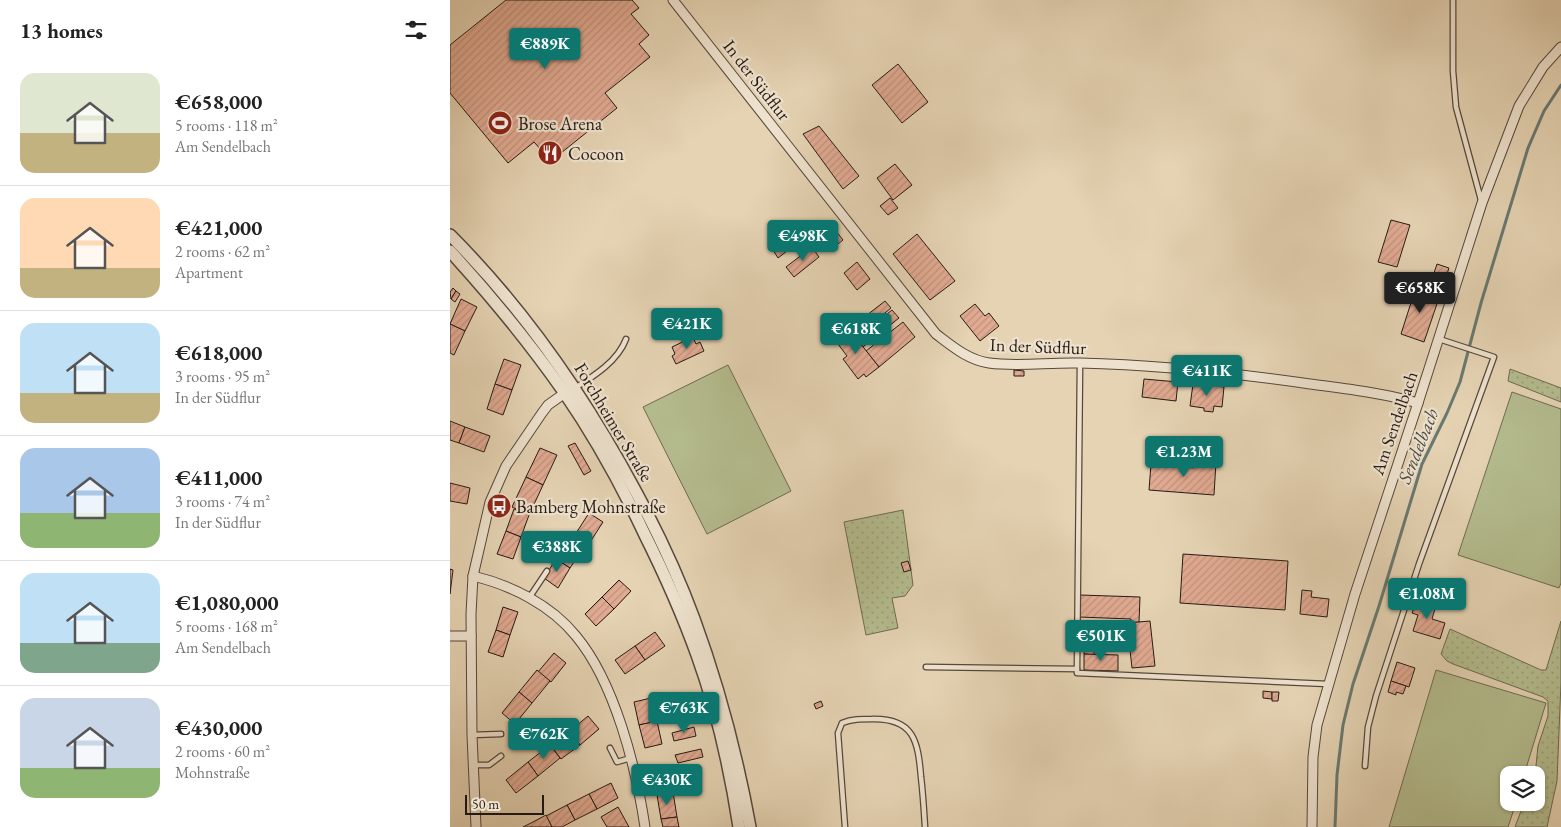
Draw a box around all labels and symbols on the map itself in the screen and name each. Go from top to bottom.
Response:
pin: €889K [510,28,580,70]
street label: In der Südflur [718,35,796,125]
sports icon: Brose Arena [487,110,513,136]
place label: Brose Arena [518,112,603,135]
restaurant icon: Cocoon [537,140,563,166]
place label: Cocoon [568,142,624,165]
pin: €498K [768,220,838,262]
pin: €658K [1385,272,1455,314]
pin: €421K [652,308,722,350]
pin: €618K [821,312,891,355]
street label: In der Südflur [989,333,1087,359]
pin: €411K [1172,354,1242,397]
street label: Forchheimer Straße [569,358,659,486]
street label: Am Sendelbach [1366,368,1422,478]
water label: Sendelbach [1393,405,1443,487]
pin: €1.23M [1143,436,1225,478]
bus stop icon: Bamberg Mohnstraße [486,493,512,519]
place label: Bamberg Mohnstraße [516,495,666,518]
pin: €388K [522,530,592,573]
pin: €1.08M [1386,578,1468,620]
pin: €501K [1066,620,1136,662]
pin: €763K [649,692,719,734]
pin: €762K [509,718,579,760]
pin: €430K [632,764,702,806]
scale bar [465,792,544,815]

